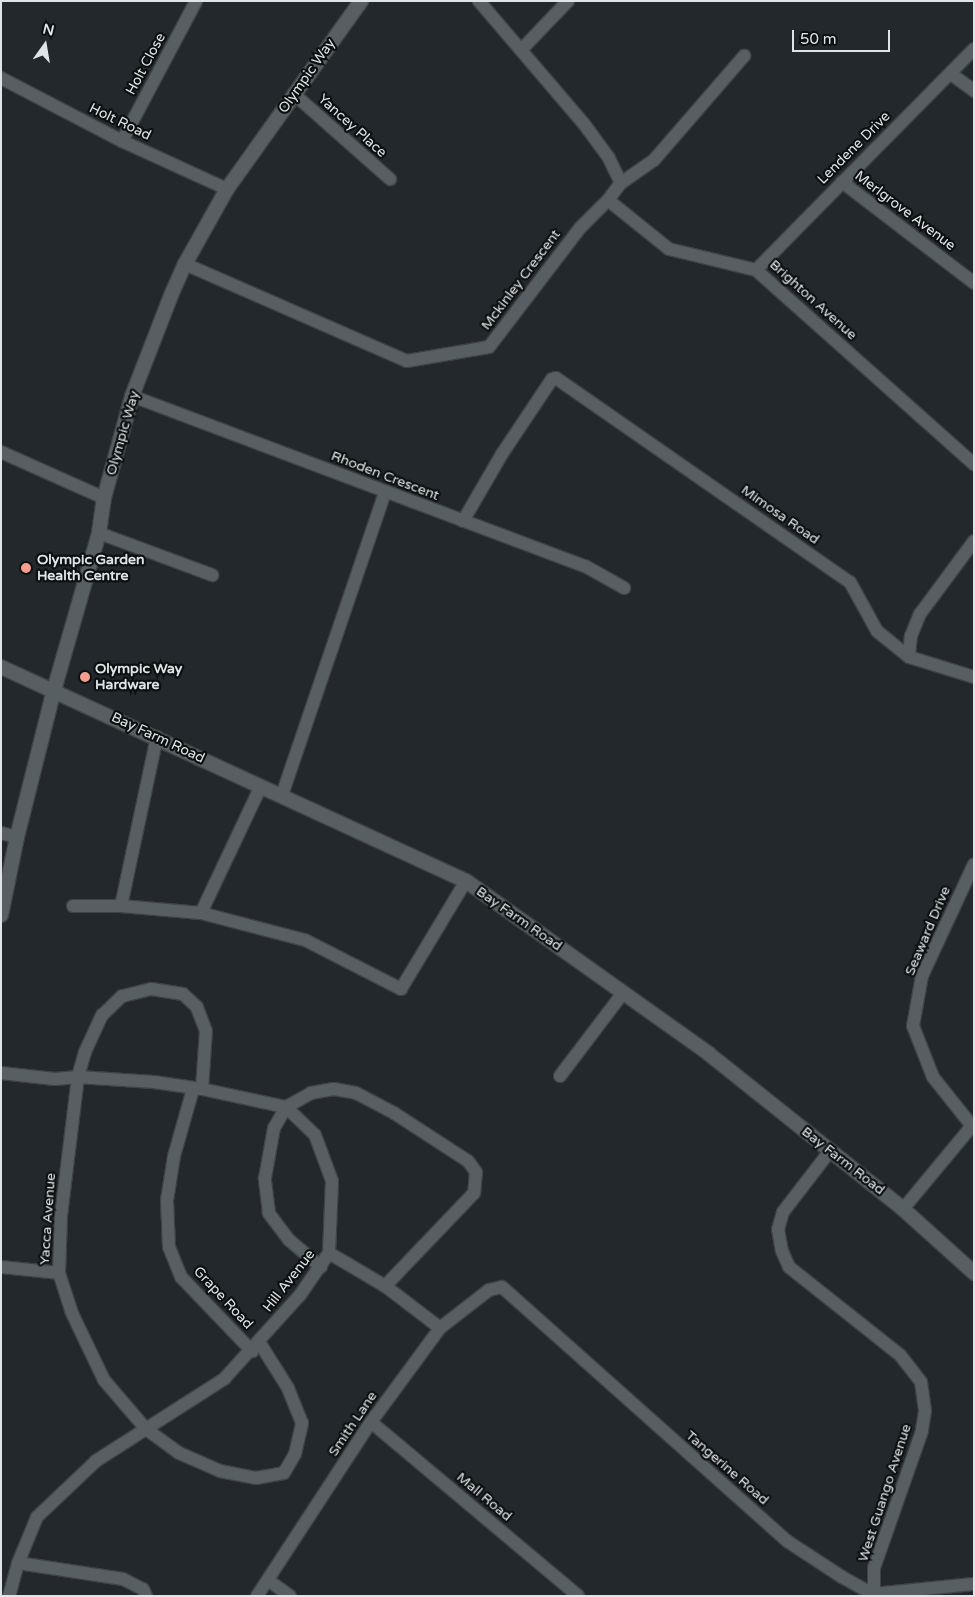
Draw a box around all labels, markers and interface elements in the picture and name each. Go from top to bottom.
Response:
north arrow [20,20,70,70]
text: N [41,20,56,39]
scale bar [795,20,892,52]
street label: Holt Close [123,30,169,98]
text: 50 m [800,30,837,48]
street label: Olympic Way [275,35,339,117]
street label: Yancey Place [314,91,390,161]
street label: Holt Road [86,100,154,144]
street label: Lendene Drive [814,108,894,188]
street label: Merlgrove Avenue [851,168,959,254]
street label: Mckinley Crescent [478,226,564,334]
street label: Brighton Avenue [766,256,860,344]
street label: Olympic Way [103,389,143,477]
street label: Rhoden Crescent [329,448,441,504]
street label: Mimosa Road [738,482,822,548]
place label: Olympic Garden Health Centre [37,552,144,584]
marker: Olympic Garden Health Centre [19,561,33,575]
place label: Olympic Way Hardware [95,661,182,694]
marker: Olympic Way Hardware [79,671,91,683]
street label: Bay Farm Road [109,709,207,767]
street label: Bay Farm Road [473,883,565,955]
street label: Seaward Drive [902,884,954,978]
street label: Bay Farm Road [798,1123,888,1199]
street label: Yacca Avenue [36,1172,60,1266]
street label: Hill Avenue [259,1246,319,1316]
street label: Grape Road [190,1263,256,1333]
street label: Smith Lane [325,1388,381,1460]
street label: West Guango Avenue [855,1422,915,1564]
street label: Tangerine Road [682,1427,772,1509]
street label: Mall Road [453,1469,515,1525]

